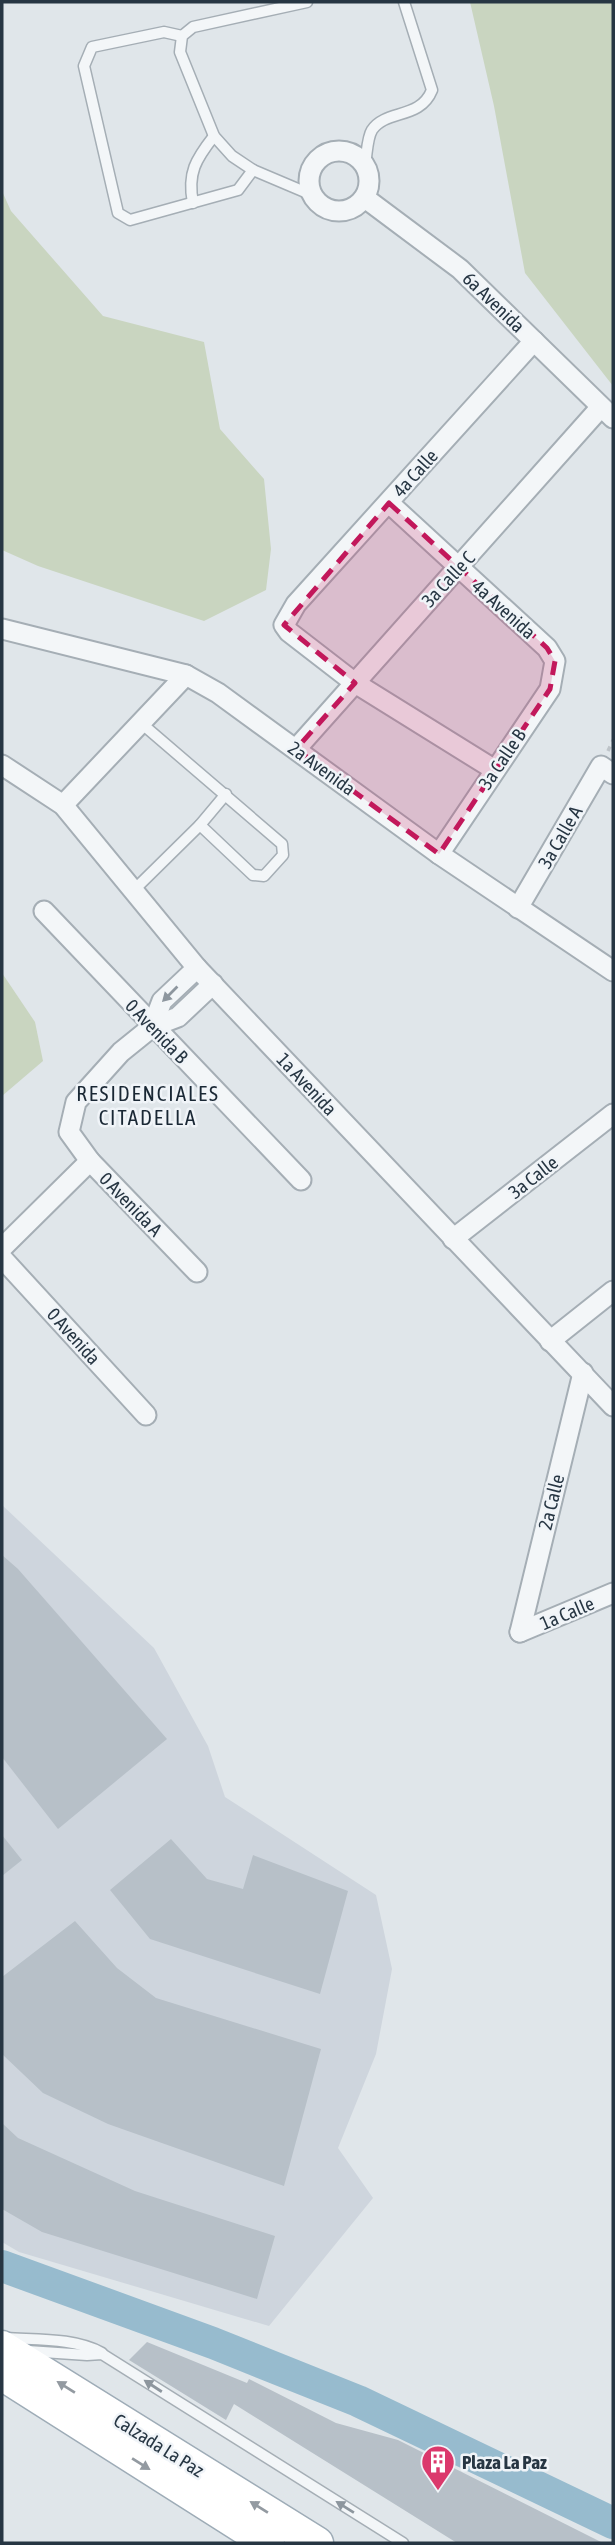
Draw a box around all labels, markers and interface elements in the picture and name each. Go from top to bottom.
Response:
street label: 6a Avenida [459,267,529,337]
street label: 4a Calle [388,445,442,501]
street label: 3a Calle C [417,547,479,611]
street label: 4a Avenida [468,575,540,643]
street label: 3a Calle B [474,725,530,793]
street label: 2a Avenida [284,736,360,800]
street label: 3a Calle A [533,801,587,872]
one-way arrow [161,986,178,1003]
street label: 0 Avenida B [121,995,193,1067]
street label: 1a Avenida [273,1048,341,1120]
district label: RESIDENCIALES CITADELLA [76,1081,220,1129]
street label: 3a Calle [504,1151,562,1203]
street label: 0 Avenida A [95,1167,167,1241]
street label: 0 Avenida [43,1303,105,1369]
street label: 2a Calle [534,1472,568,1532]
street label: 1a Calle [537,1592,597,1634]
one-way arrow [143,2379,162,2392]
one-way arrow [56,2381,76,2394]
street label: Calzada La Paz [110,2409,208,2481]
building icon: Plaza La Paz [419,2443,457,2492]
place label: Plaza La Paz [462,2451,547,2473]
one-way arrow [132,2458,151,2471]
one-way arrow [250,2501,269,2514]
one-way arrow [335,2501,354,2514]

